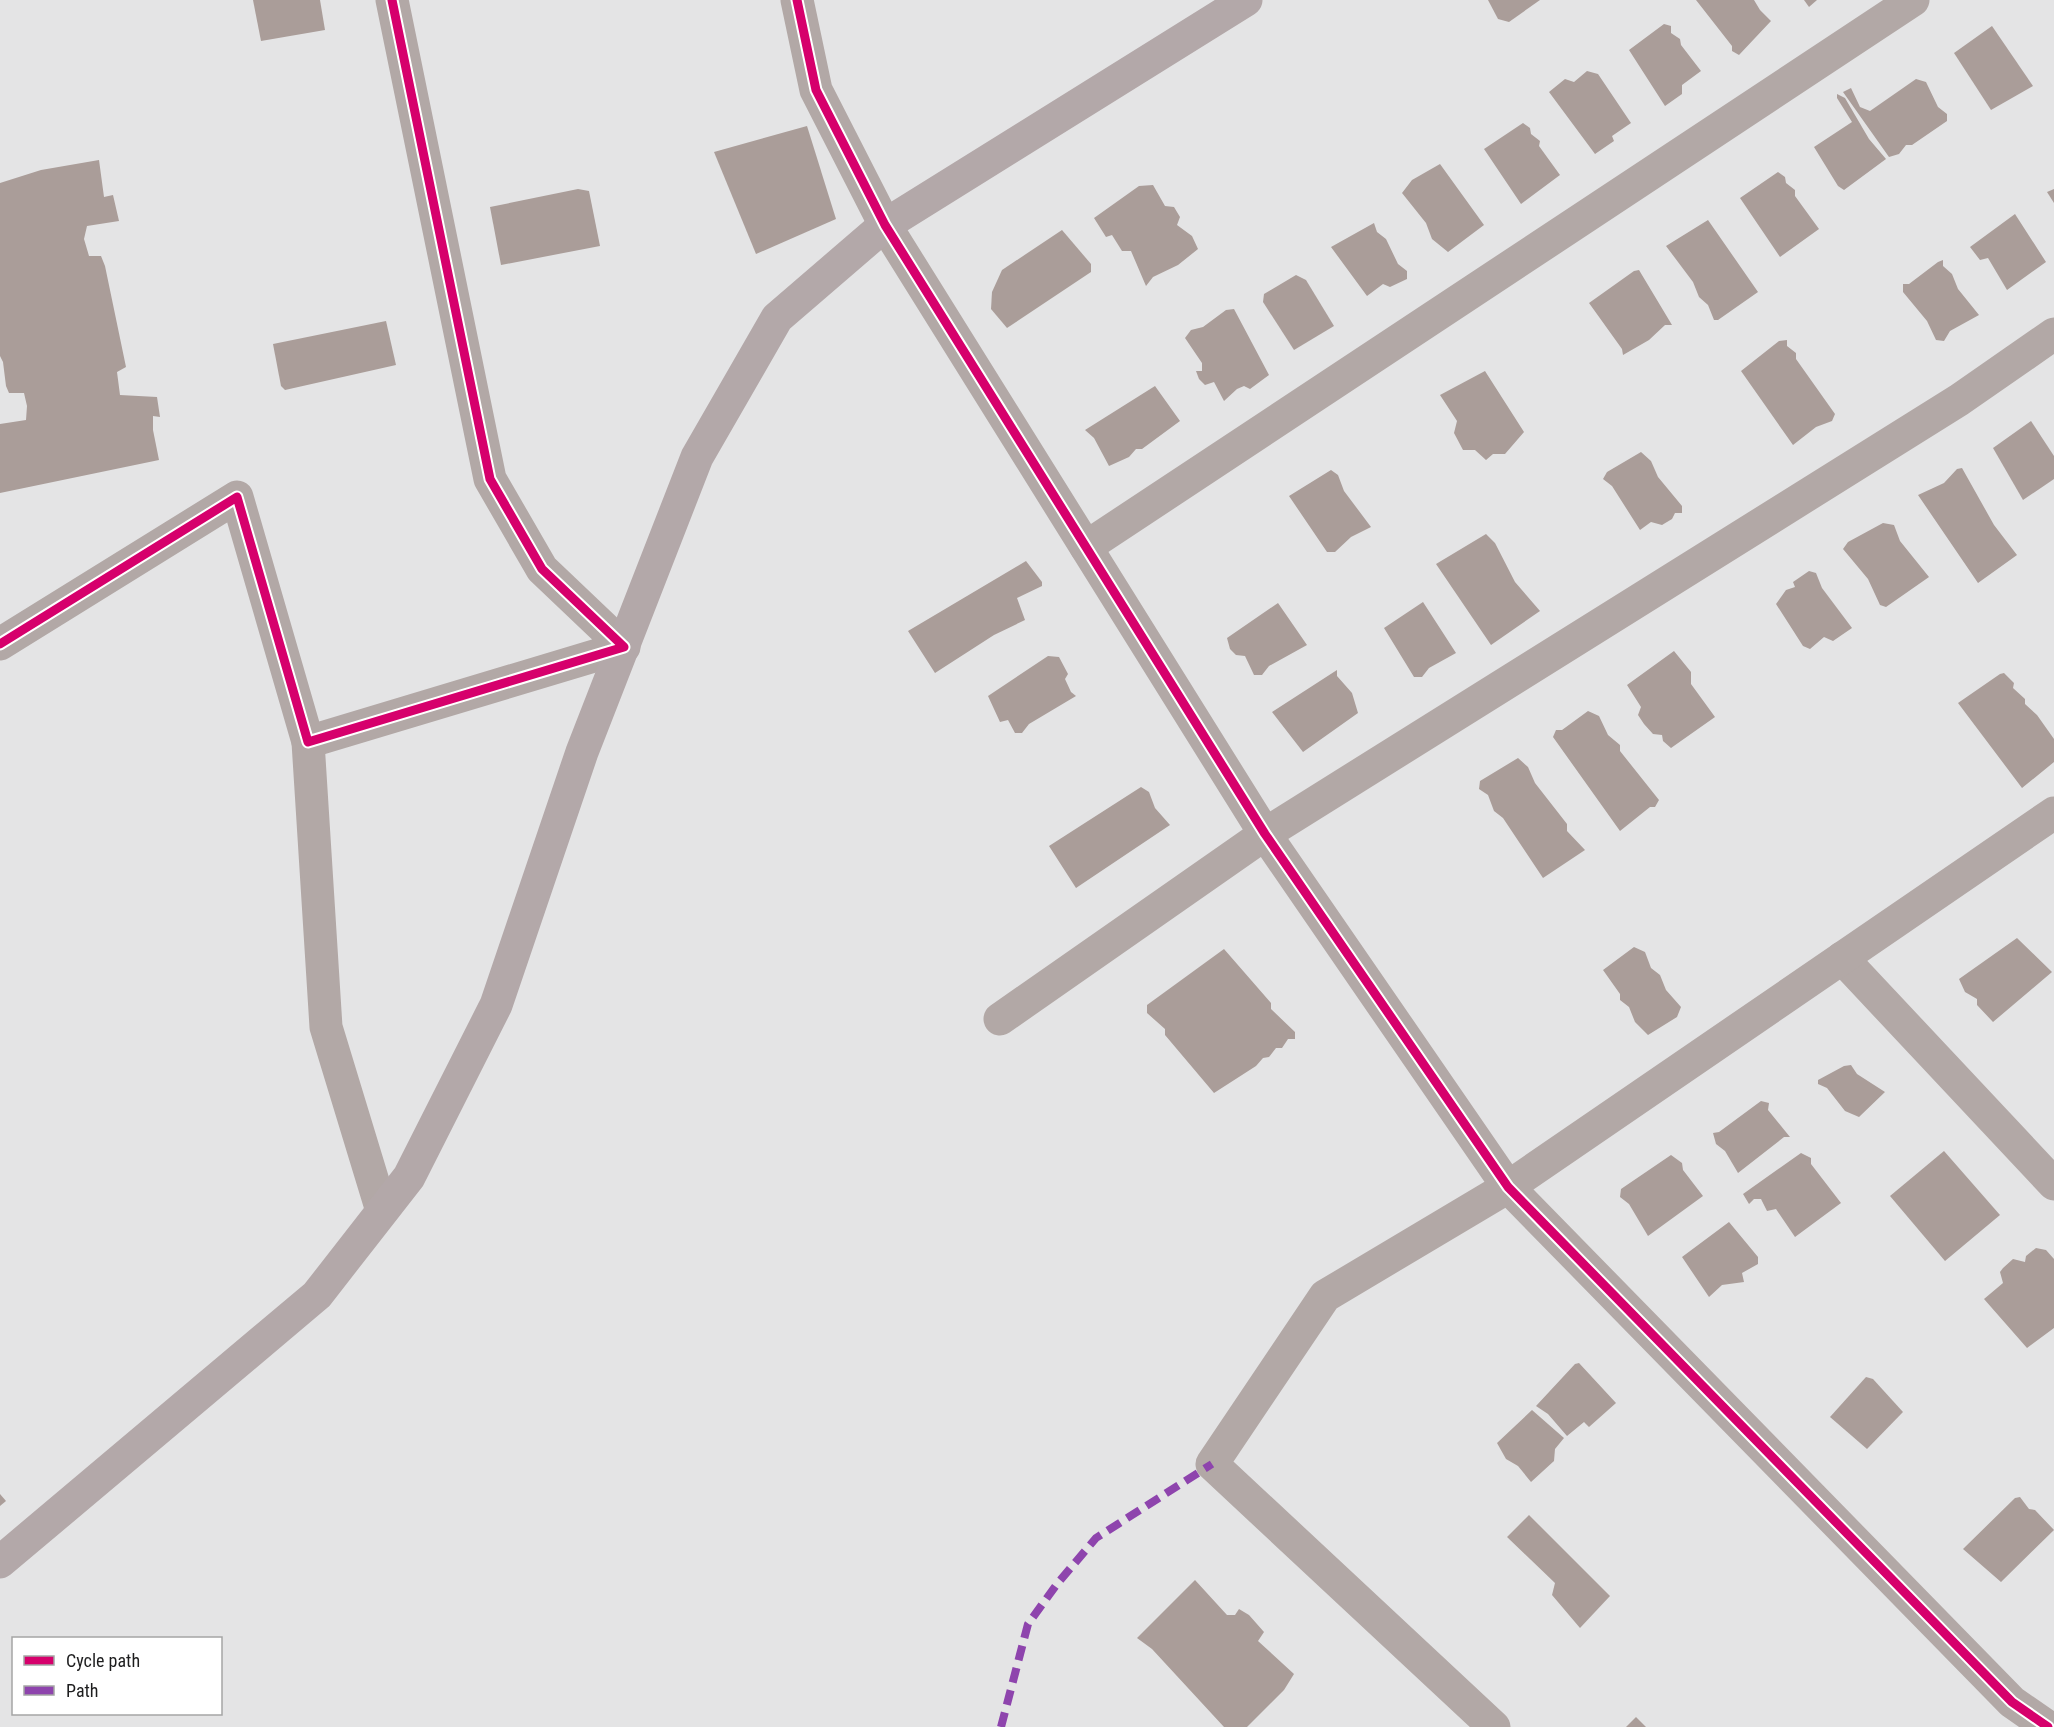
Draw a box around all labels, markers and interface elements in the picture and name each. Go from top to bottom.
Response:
legend [12,1637,222,1715]
text: Cycle path [66,1650,140,1671]
text: Path [66,1680,99,1701]

